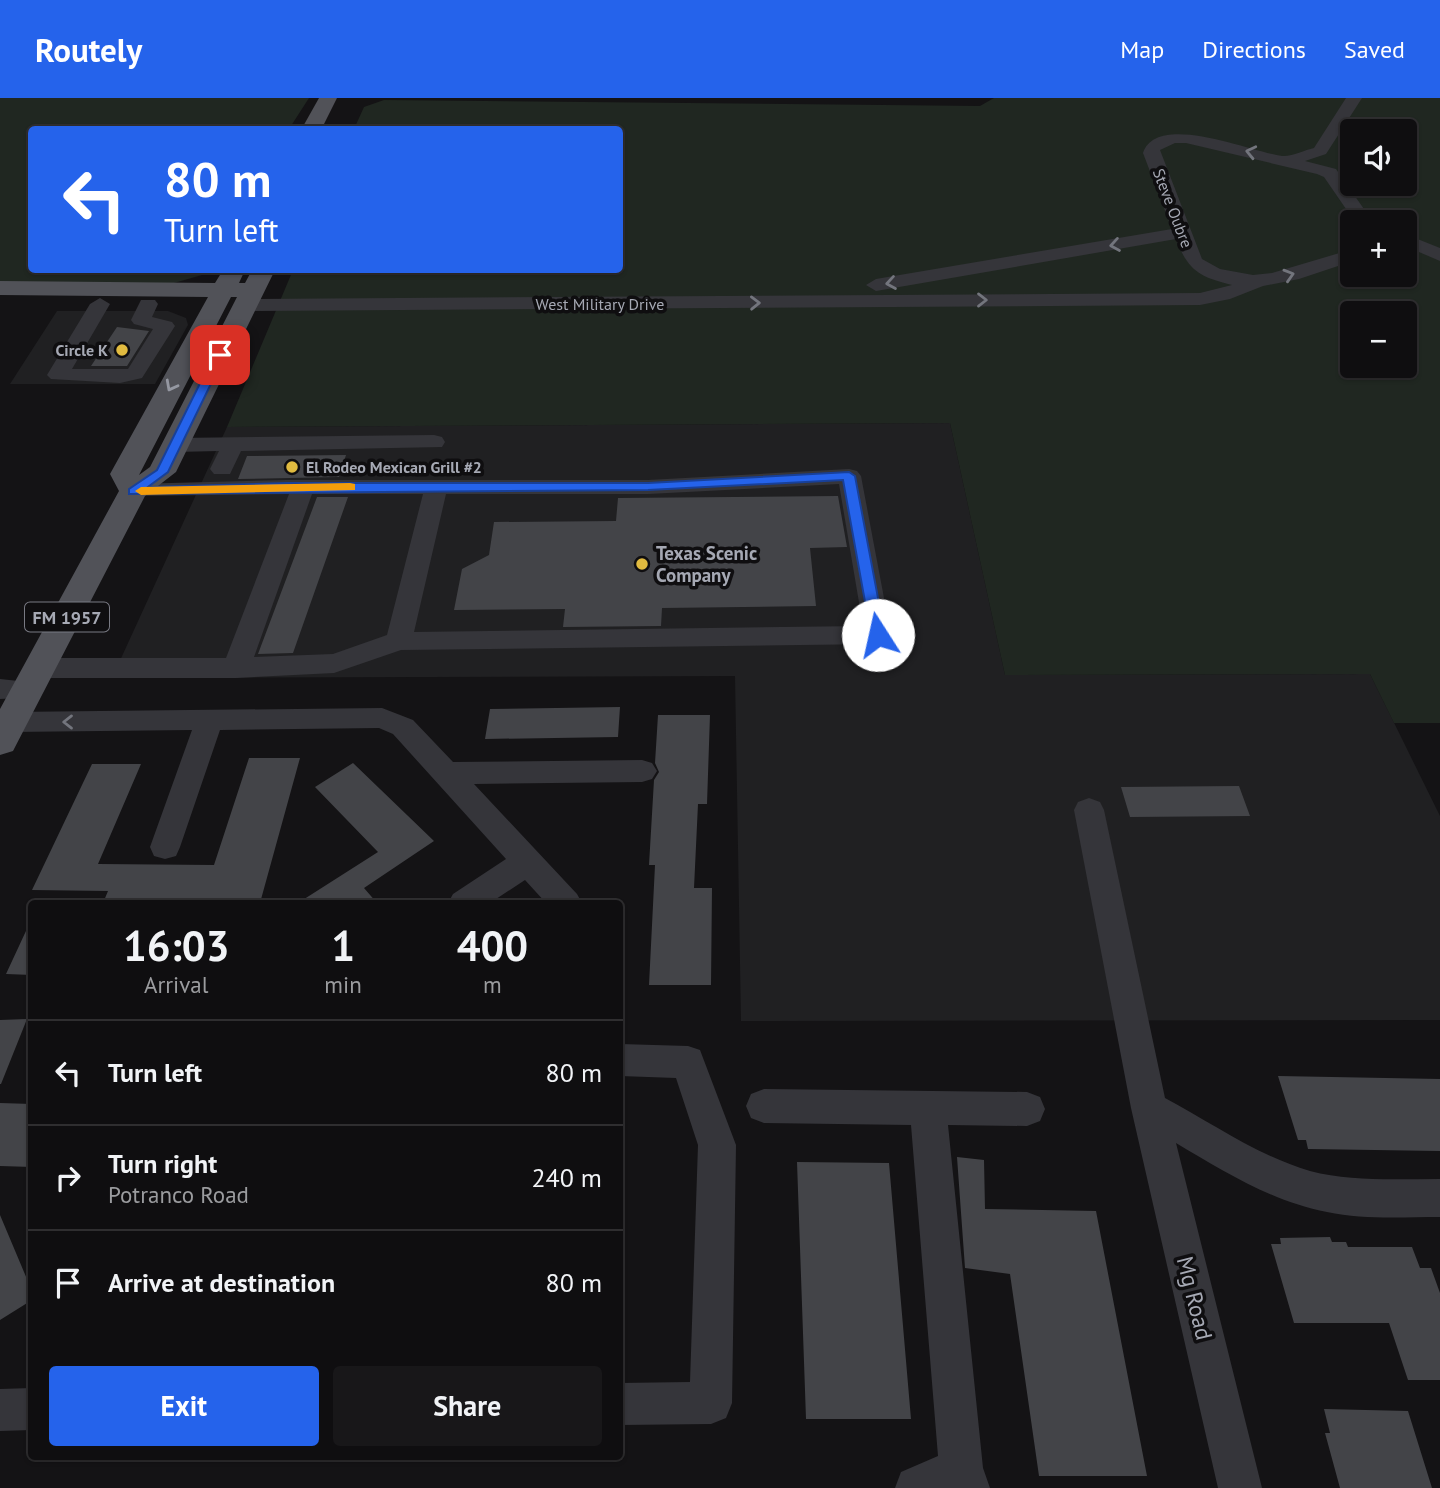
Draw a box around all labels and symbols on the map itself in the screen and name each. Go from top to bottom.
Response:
one-way arrow [1245,146,1257,160]
street label: Steve Oubre [1149,166,1197,250]
one-way arrow [1109,237,1121,252]
one-way arrow [1283,268,1295,283]
one-way arrow [885,276,897,291]
one-way arrow [977,292,988,307]
street label: West Military Drive [536,294,664,314]
one-way arrow [749,296,760,311]
pin [190,325,250,385]
place label: Circle K [55,340,108,360]
marker: Circle K [114,342,130,358]
one-way arrow [166,379,179,391]
place label: El Rodeo Mexican Grill #2 [306,457,482,477]
marker: El Rodeo Mexican Grill #2 [284,459,300,475]
place label: Texas Scenic Company [656,541,757,587]
marker: Texas Scenic Company [634,556,650,572]
position arrow [841,598,915,672]
road number: FM 1957 [25,602,109,632]
one-way arrow [62,714,73,730]
street label: Mg Road [1171,1253,1219,1343]

